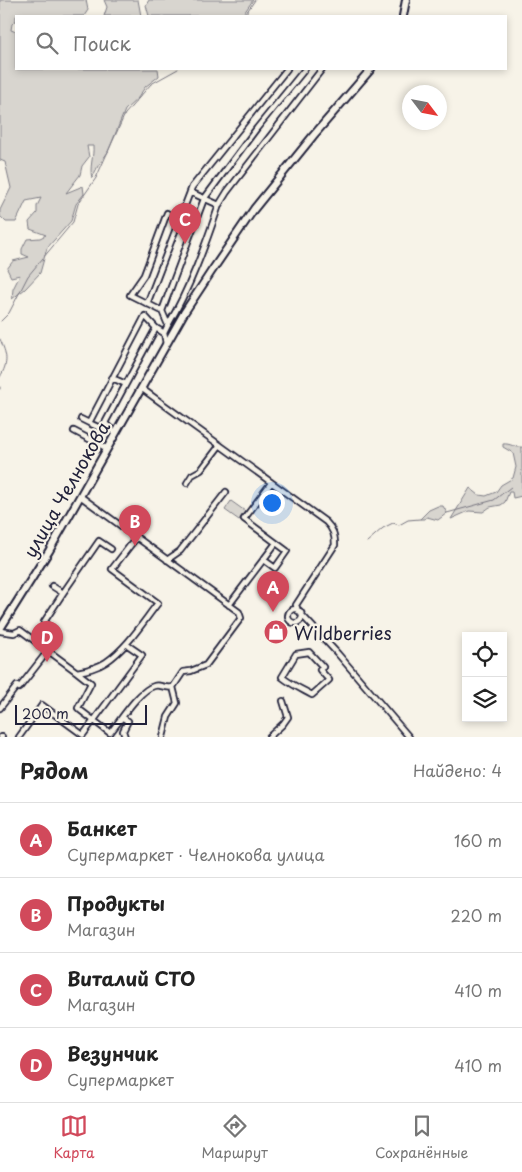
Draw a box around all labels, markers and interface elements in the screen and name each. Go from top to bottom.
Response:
search box [15,15,507,70]
icon: search [33,29,61,57]
text: Поиск [73,29,131,57]
north arrow [402,85,447,130]
pin: C [169,203,201,244]
street label: улица Челнокова [16,415,116,562]
your location [259,490,285,516]
pin: B [119,505,151,546]
pin: A [257,571,289,612]
shop icon: Wildberries [263,619,289,645]
place label: Wildberries [294,619,392,646]
pin: D [31,621,63,662]
map controls [462,632,507,722]
button: locate [462,632,507,677]
button: layers [462,677,507,722]
scale bar [15,702,148,725]
text: 200 m [22,703,69,724]
text: Рядом [20,754,88,786]
text: Найдено: 4 [413,758,502,782]
text: Банкет [67,814,137,842]
text: A [30,828,42,852]
text: 160 m [454,828,502,852]
text: Супермаркет · Челнокова улица [67,842,324,866]
text: Продукты [67,889,165,917]
text: B [31,903,41,927]
text: 220 m [451,903,502,927]
text: Магазин [67,917,136,941]
text: Виталий СТО [67,964,195,992]
text: C [30,978,42,1002]
text: 410 m [454,978,502,1002]
text: Магазин [67,992,136,1016]
text: Везунчик [67,1039,158,1067]
text: D [30,1053,42,1077]
text: 410 m [454,1053,502,1077]
text: Супермаркет [67,1067,174,1091]
tab: Карта [54,1112,95,1163]
tab: Маршрут [202,1112,268,1163]
tab: Сохранённые [375,1112,468,1163]

